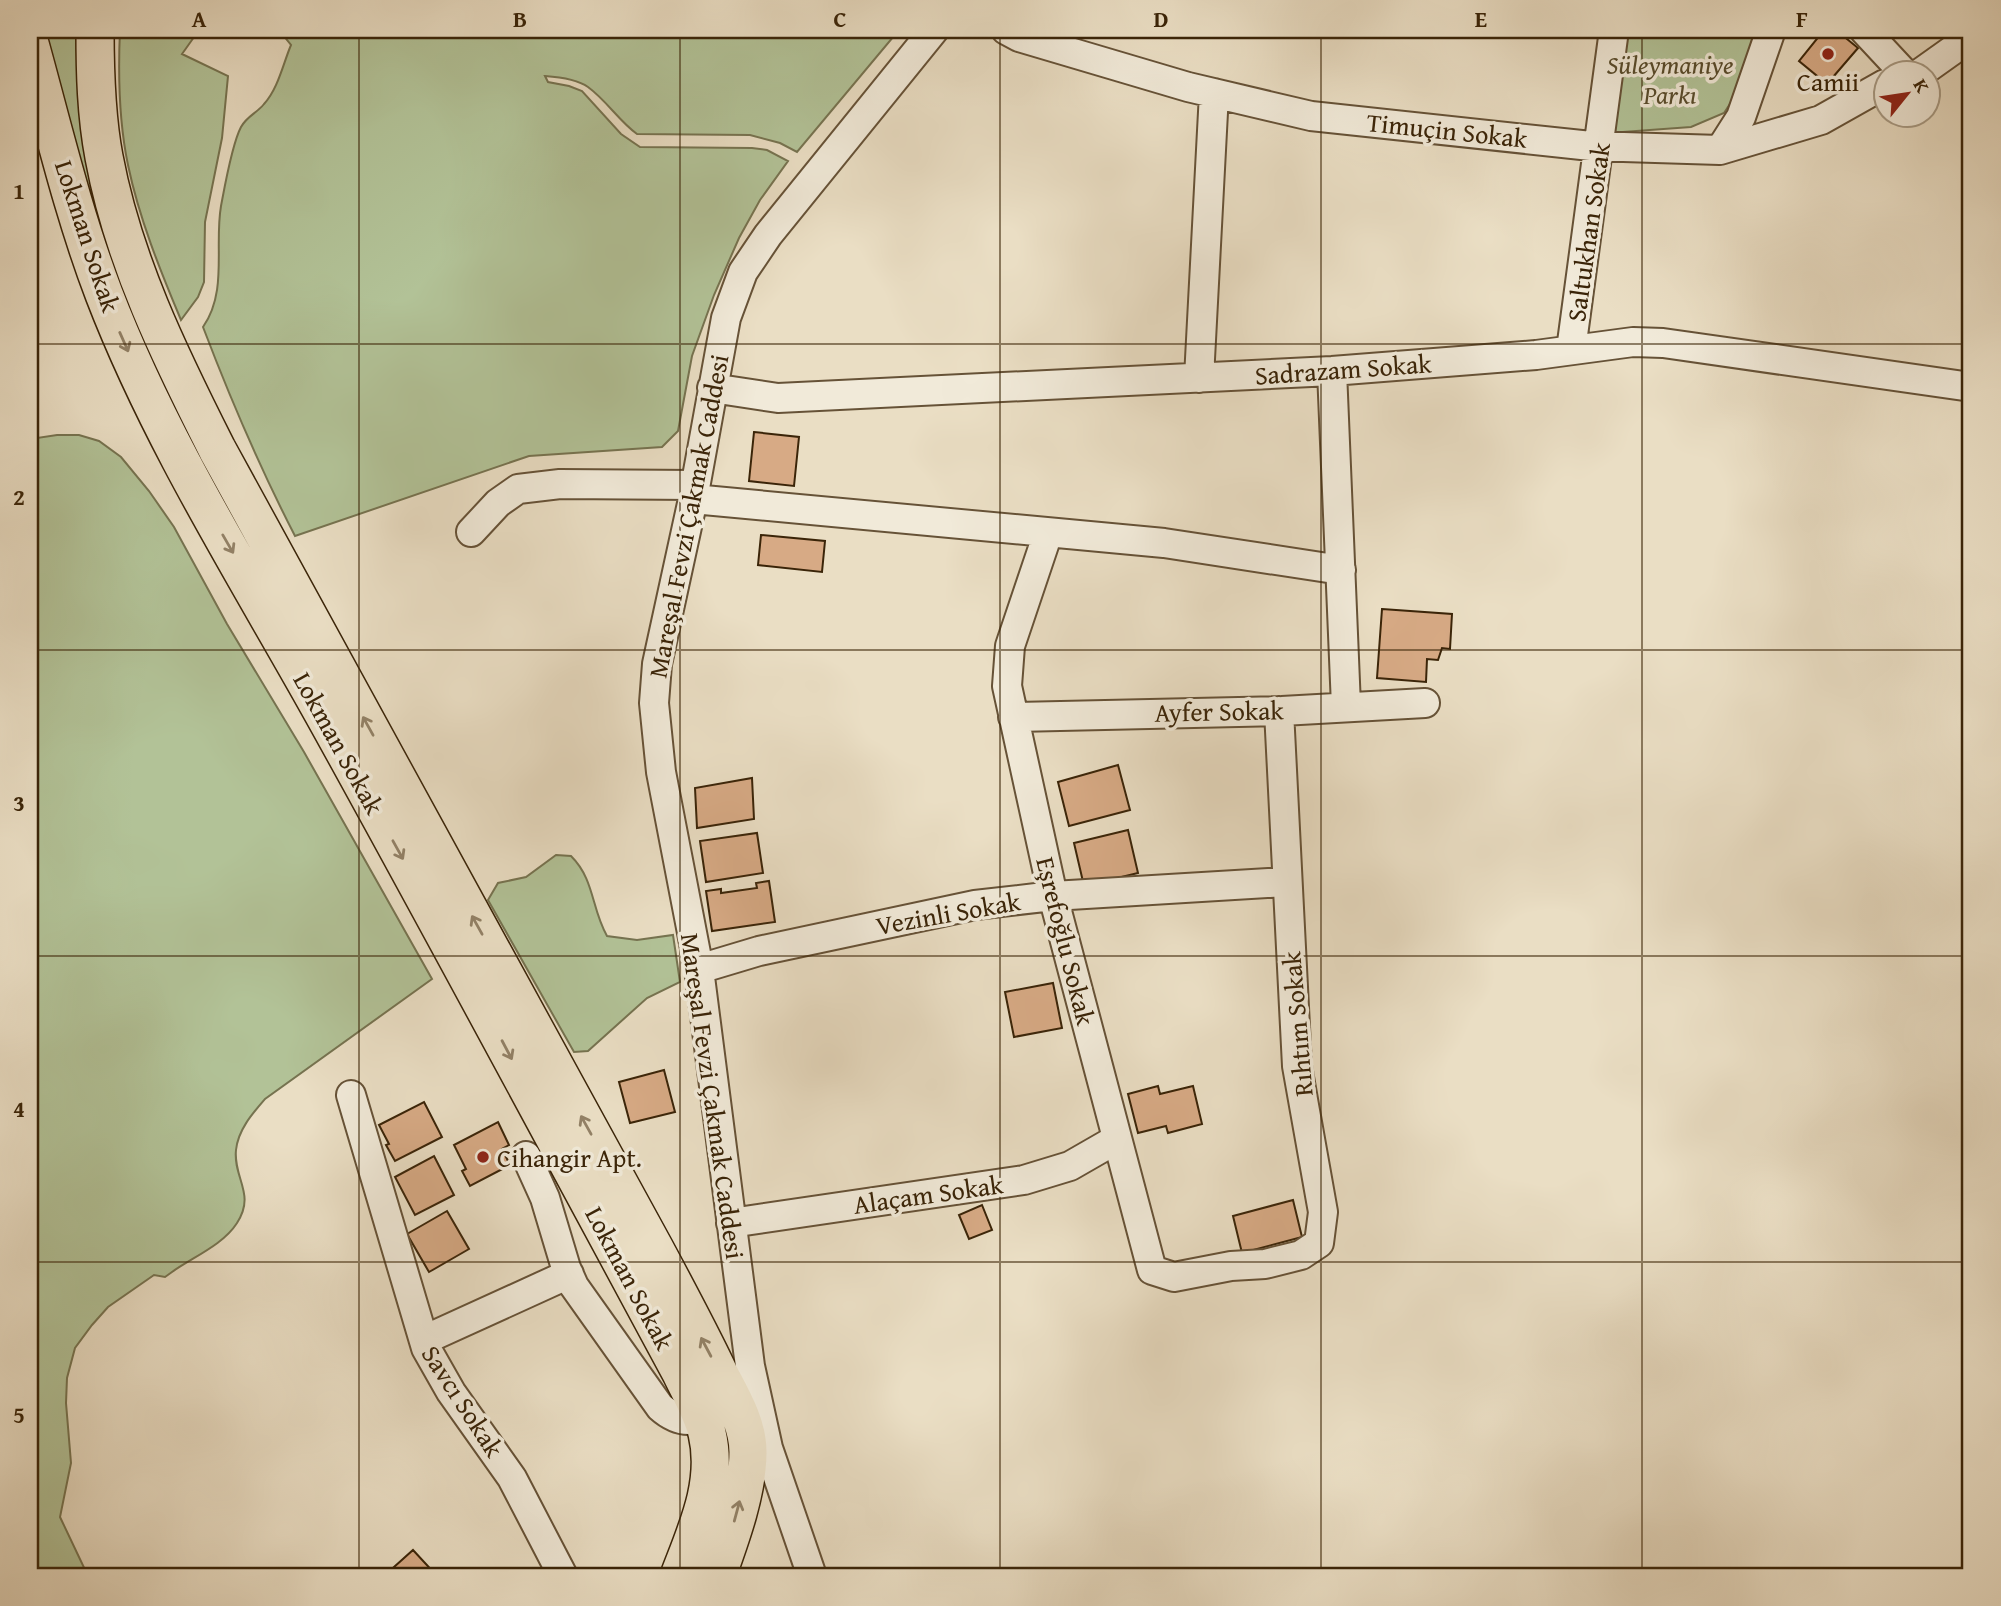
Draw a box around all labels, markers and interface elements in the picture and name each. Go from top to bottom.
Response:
text: A [192,2,207,35]
text: B [513,2,527,35]
text: C [833,2,847,35]
text: D [1154,2,1169,35]
text: E [1475,2,1487,35]
text: F [1796,2,1808,35]
park label: Süleymaniye Parkı [1607,45,1733,114]
marker: Camii [1820,46,1836,62]
north arrow [1871,60,1941,130]
place label: Camii [1797,62,1859,101]
text: K [1907,73,1937,98]
street label: Timuçin Sokak [1365,102,1530,158]
street label: Saltukhan Sokak [1556,139,1620,324]
street label: Lokman Sokak [45,155,131,318]
text: 1 [13,174,25,207]
one-way arrow [118,331,131,352]
street label: Sadrazam Sokak [1253,343,1433,395]
street label: Mareşal Fevzi Çakmak Caddesi [637,351,739,681]
text: 2 [13,480,25,513]
one-way arrow [221,534,235,554]
street label: Lokman Sokak [284,665,395,822]
street label: Ayfer Sokak [1154,690,1285,732]
one-way arrow [361,716,375,736]
text: 3 [13,786,25,819]
one-way arrow [392,839,406,860]
street label: Eşrefoğlu Sokak [1026,853,1106,1030]
street label: Vezinli Sokak [873,881,1024,945]
one-way arrow [470,915,483,936]
street label: Mareşal Fevzi Çakmak Caddesi [671,930,755,1262]
street label: Rıhtım Sokak [1271,949,1323,1098]
one-way arrow [500,1040,514,1060]
text: 4 [13,1092,25,1125]
one-way arrow [579,1115,592,1136]
place label: Cihangir Apt. [497,1138,642,1177]
marker: Cihangir Apt. [475,1149,491,1165]
street label: Alaçam Sokak [851,1164,1006,1224]
street label: Lokman Sokak [576,1199,685,1357]
street label: Savcı Sokak [412,1337,514,1465]
one-way arrow [699,1337,713,1357]
text: 5 [13,1398,25,1431]
one-way arrow [731,1500,744,1523]

